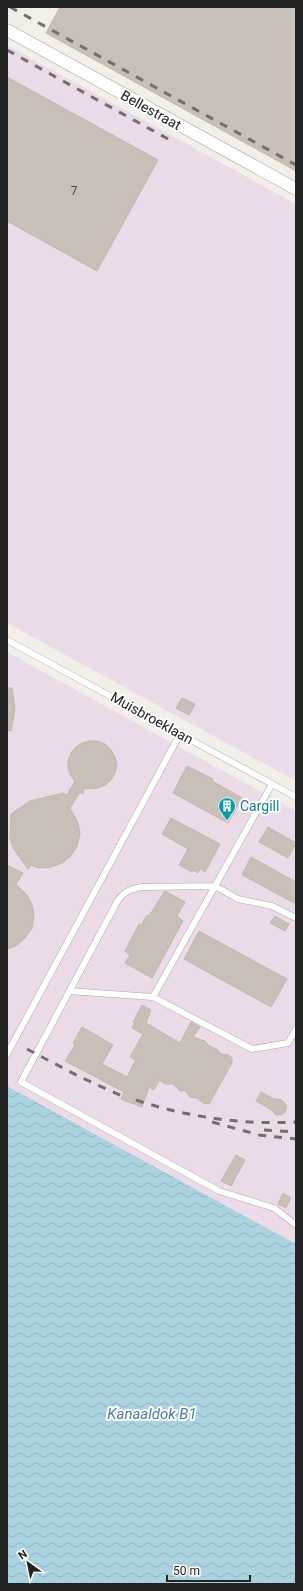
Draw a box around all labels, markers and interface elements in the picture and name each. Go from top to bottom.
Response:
street label: Bellestraat [118,87,184,133]
house number: 7 [71,184,78,198]
street label: Muisbroeklaan [108,689,196,747]
building icon: Cargill [217,796,237,821]
place label: Cargill [240,798,279,814]
water label: Kanaaldok B1 [107,1405,197,1423]
north arrow [8,1543,48,1583]
text: N [16,1547,30,1563]
scale bar [167,1557,250,1583]
text: 50 m [173,1564,200,1578]

